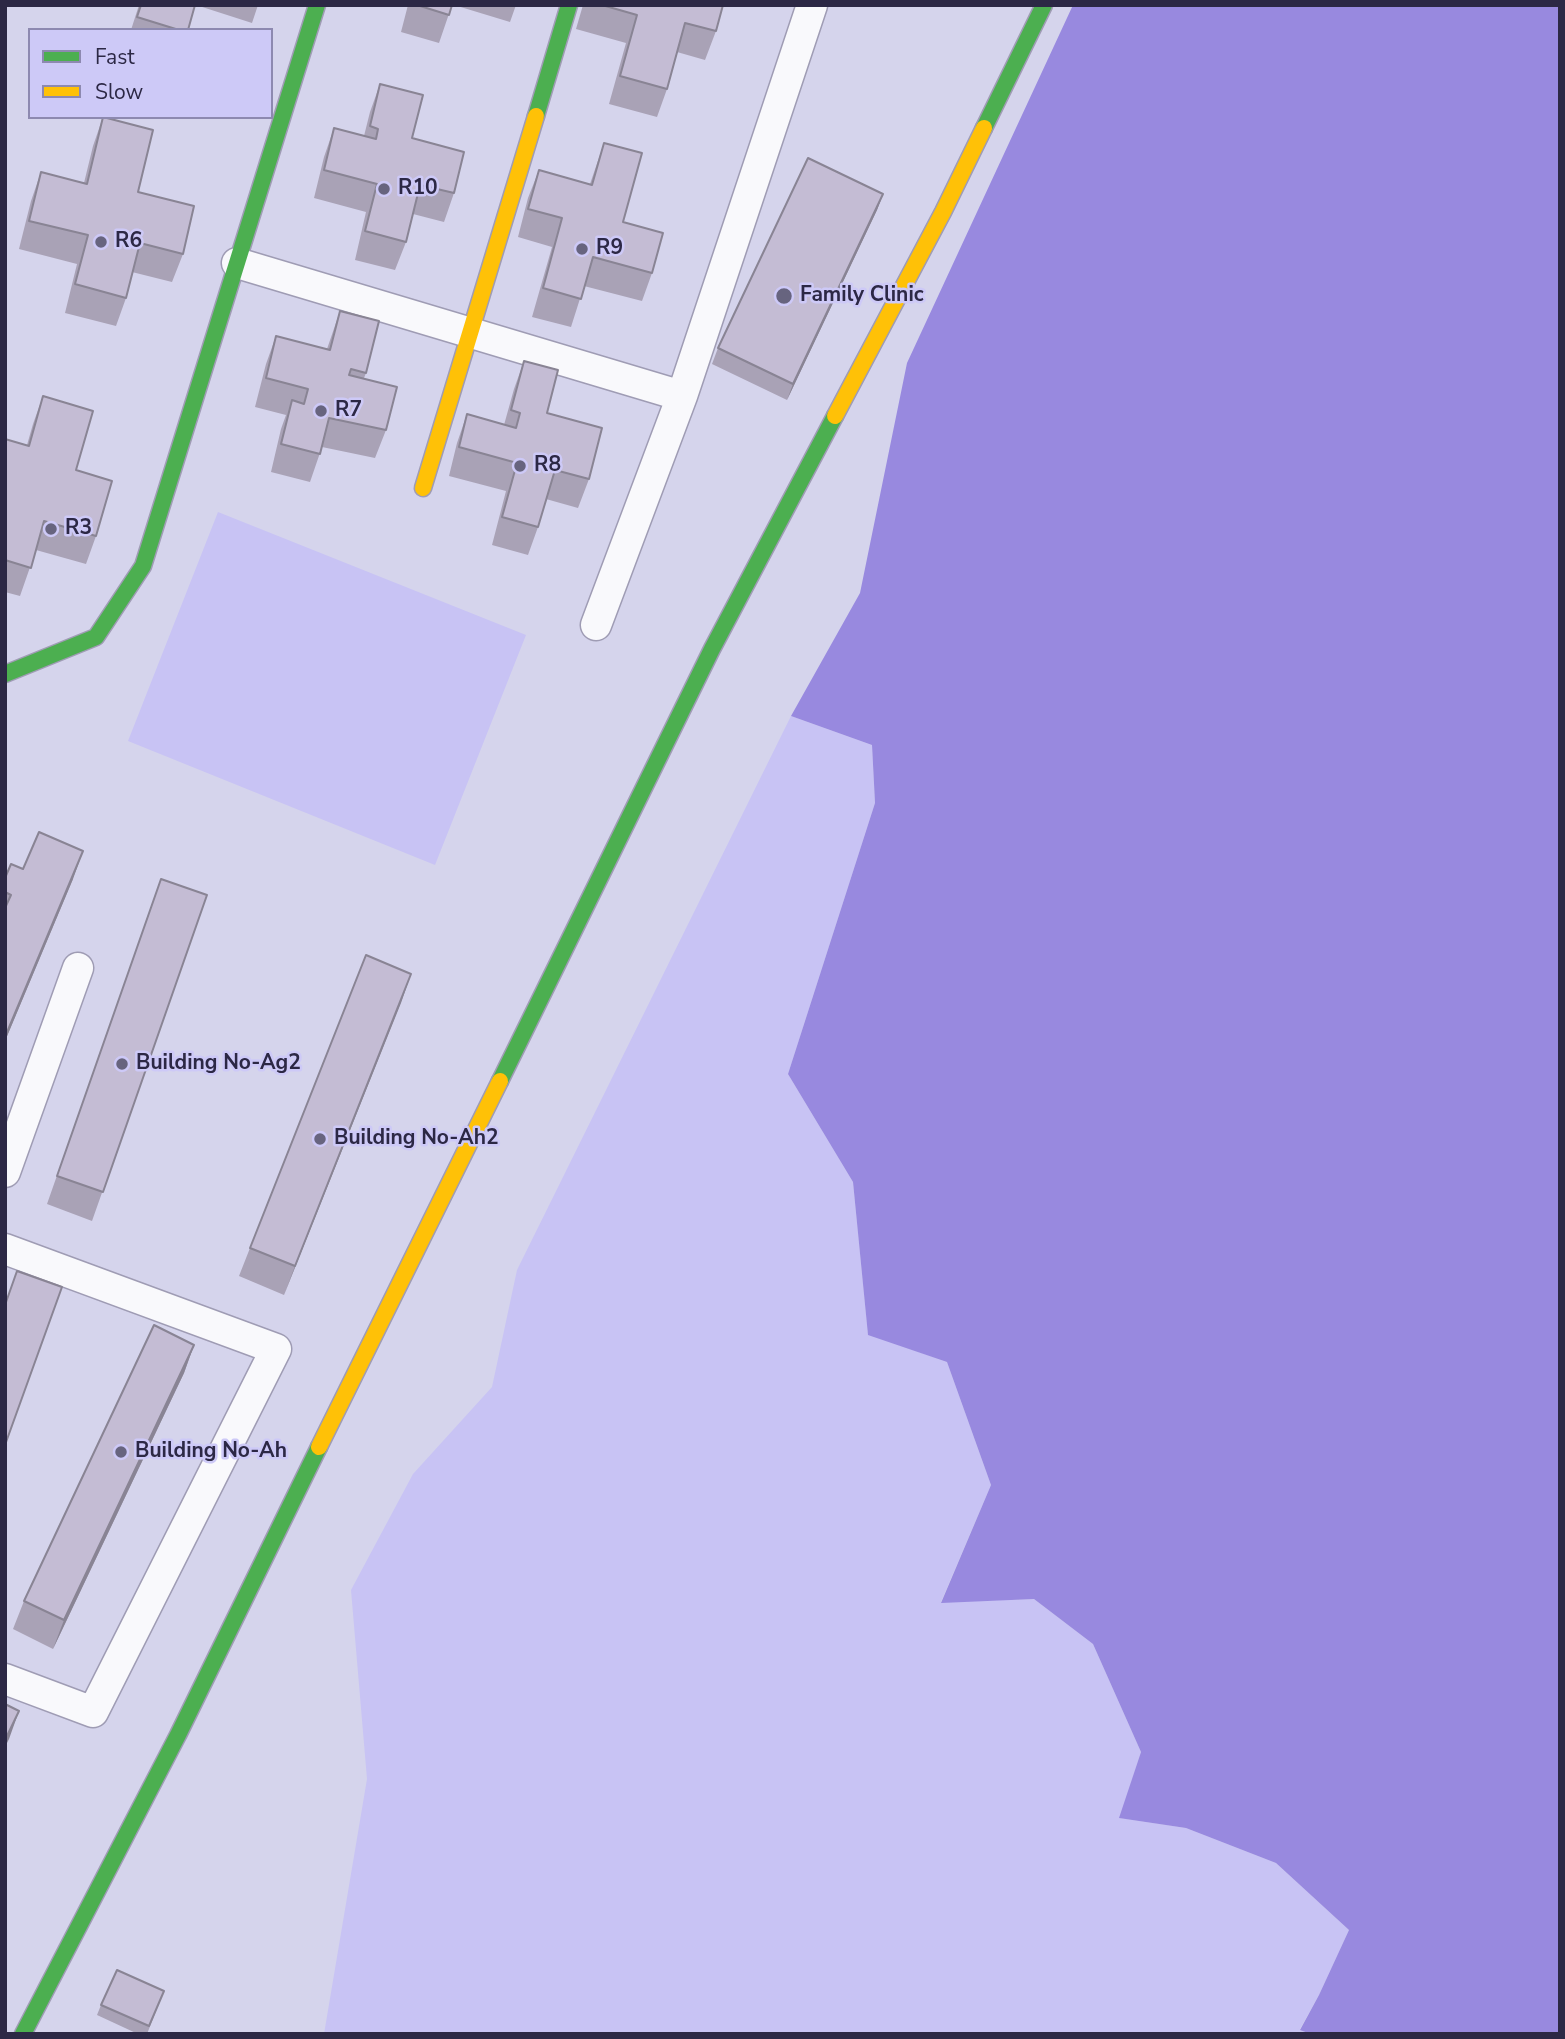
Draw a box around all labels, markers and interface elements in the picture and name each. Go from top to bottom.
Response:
legend [28,28,273,119]
text: Fast [95,43,135,71]
text: Slow [95,78,143,106]
place label: R10 [398,176,438,202]
marker: R10 [376,181,392,197]
place label: R6 [115,229,142,255]
marker: R6 [93,234,109,250]
place label: R9 [596,236,623,262]
marker: R9 [574,241,590,257]
place label: Family Clinic [800,283,924,309]
marker: Family Clinic [774,286,794,306]
place label: R7 [335,398,362,424]
marker: R7 [313,403,329,419]
place label: R8 [534,453,561,479]
marker: R8 [512,458,528,474]
place label: R3 [65,516,92,542]
marker: R3 [43,521,59,537]
place label: Building No-Ag2 [136,1051,301,1077]
marker: Building No-Ag2 [114,1056,130,1072]
place label: Building No-Ah2 [334,1126,499,1152]
marker: Building No-Ah2 [312,1131,328,1147]
place label: Building No-Ah [135,1439,287,1465]
marker: Building No-Ah [113,1444,129,1460]

